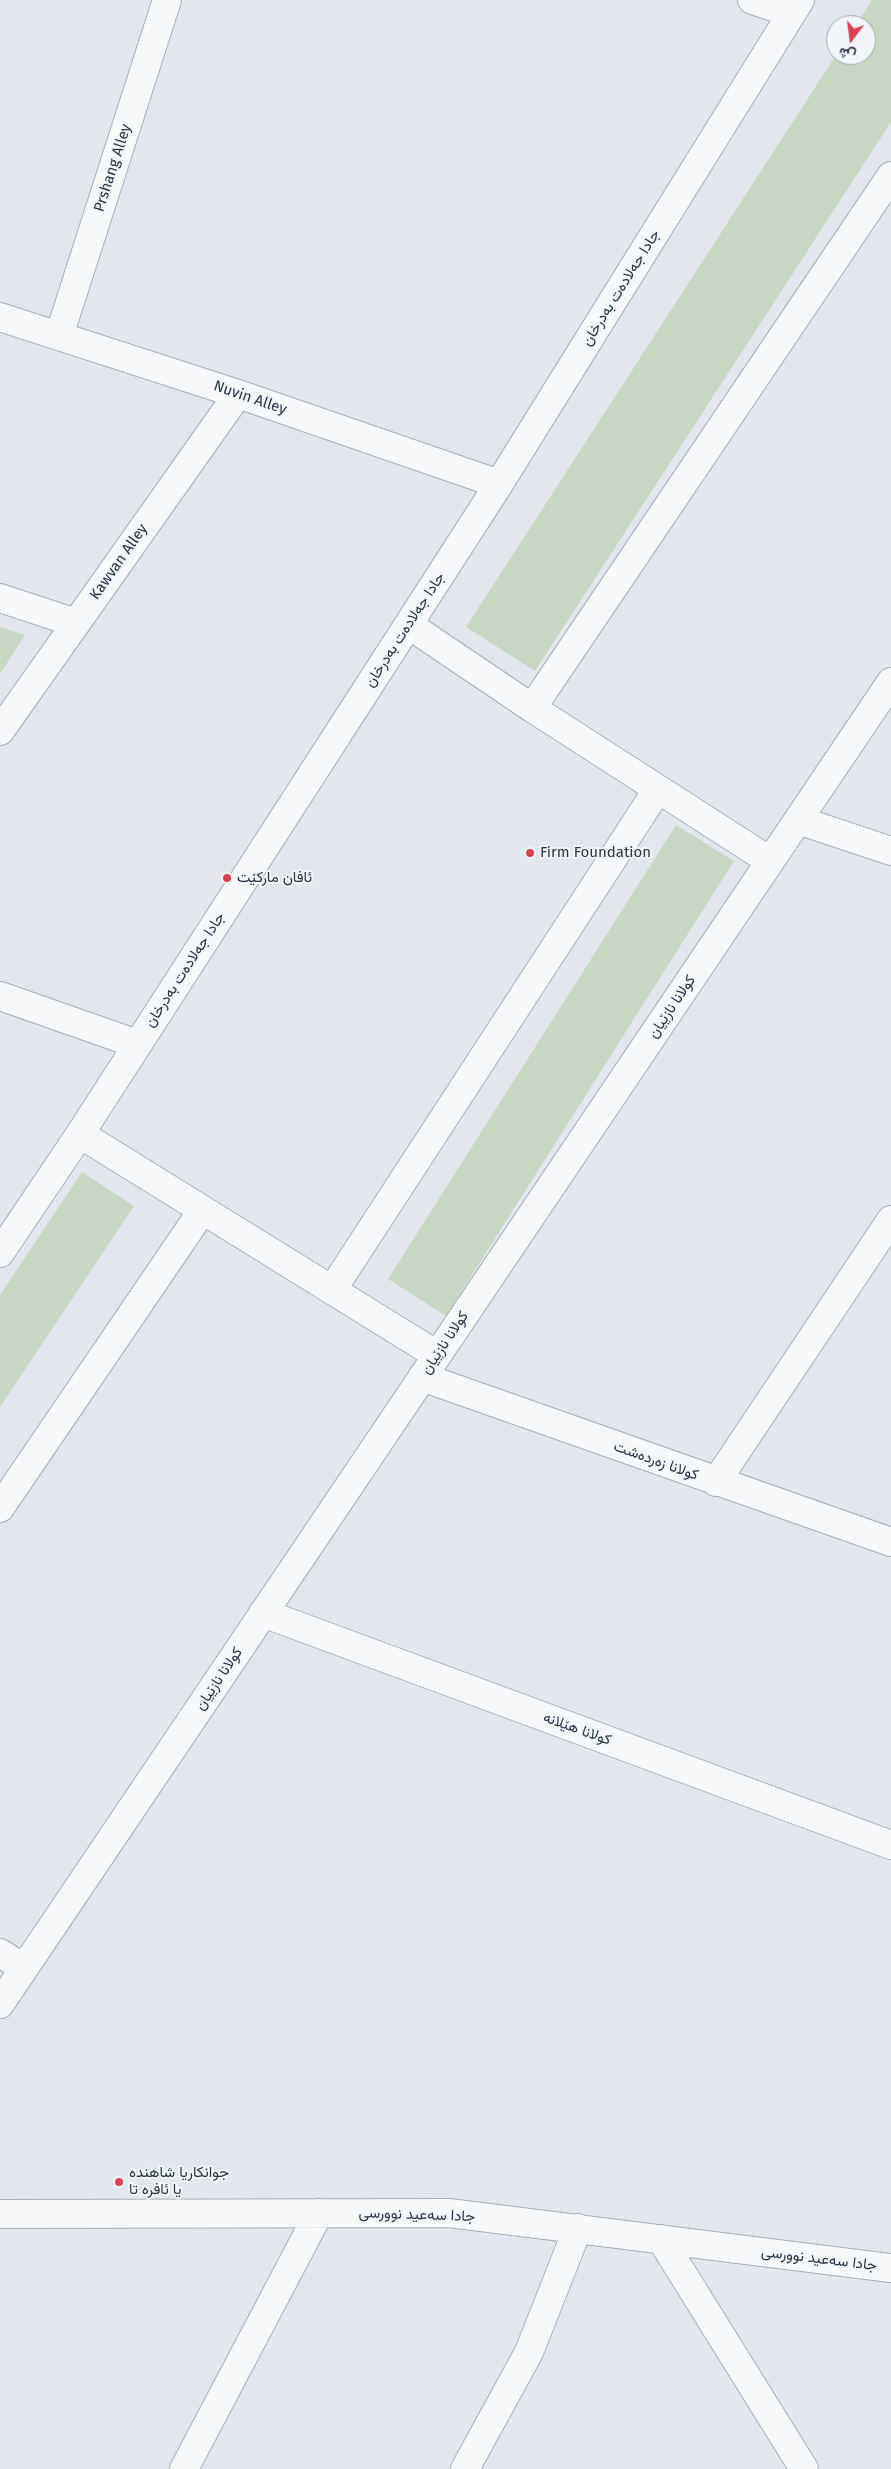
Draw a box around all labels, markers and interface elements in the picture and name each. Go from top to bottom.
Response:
north arrow [826,15,876,65]
text: ش [837,44,858,64]
street label: Prshang Alley [90,122,136,214]
street label: جادا جەلادەت بەدرخان [578,227,664,349]
street label: Nuvin Alley [211,377,289,419]
street label: Kawvan Alley [86,521,152,603]
street label: جادا جەلادەت بەدرخان [361,569,449,691]
place label: Firm Foundation [540,844,651,862]
marker: Firm Foundation [524,847,536,859]
place label: ئافان مارکێت [237,869,312,887]
marker: ئافان مارکێت [221,872,233,884]
street label: جادا جەلادەت بەدرخان [141,909,229,1031]
street label: کولانا نازێیان [644,972,700,1042]
street label: کولانا نازێیان [417,1308,473,1378]
street label: کولانا زەردەشت [611,1437,701,1485]
street label: کولانا نازێیان [191,1644,247,1714]
street label: کولانا هێلانە [541,1708,613,1750]
place label: جوانكاريا شاهنده يا ئافره تا [129,2164,229,2199]
marker: جوانكاريا شاهنده يا ئافره تا [113,2176,125,2188]
street label: جادا سەعید نوورسی [358,2204,476,2226]
street label: جادا سەعید نوورسی [760,2243,878,2275]

